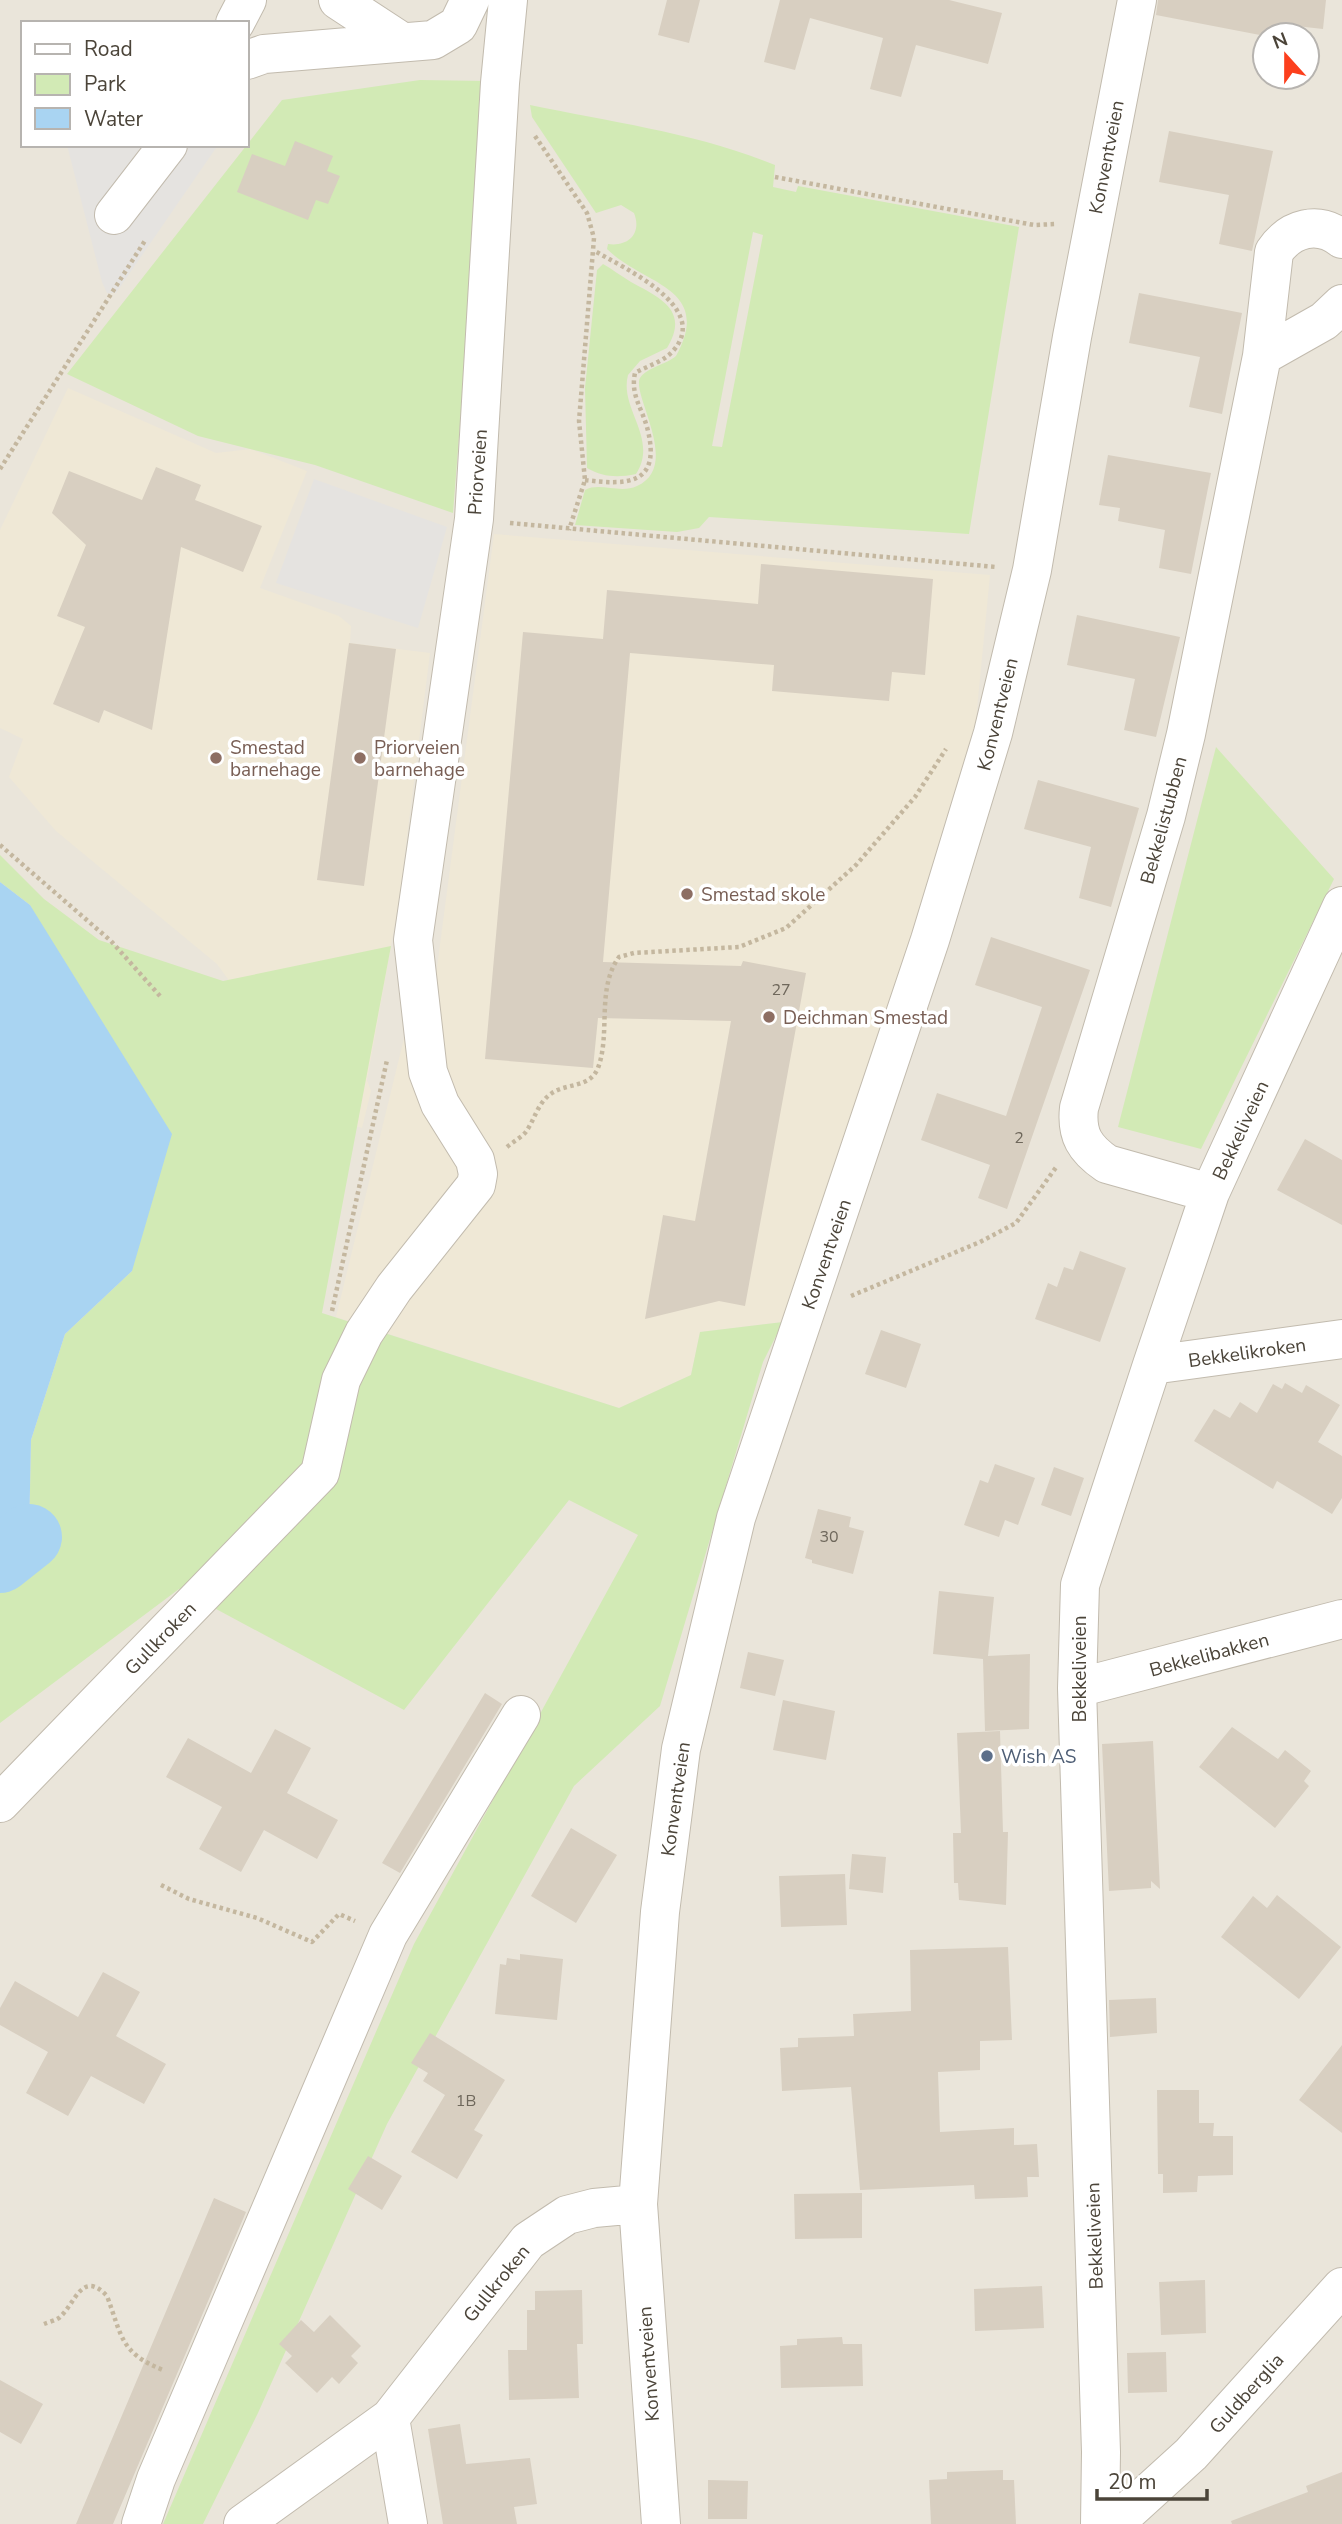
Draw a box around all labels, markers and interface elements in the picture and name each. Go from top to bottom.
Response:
legend [21,21,248,147]
north arrow [1251,21,1321,91]
text: N [1269,26,1292,56]
text: Road [84,35,133,63]
text: Park [84,70,126,98]
street label: Konventveien [1083,98,1131,216]
text: Water [84,105,143,133]
street label: Priorveien [462,428,494,516]
street label: Konventveien [971,655,1025,773]
place label: Smestad barnehage [230,735,321,783]
place label: Priorveien barnehage [374,735,465,783]
marker: Smestad barnehage [208,750,224,766]
marker: Priorveien barnehage [352,750,368,766]
street label: Bekkelistubben [1134,753,1194,887]
place label: Smestad skole [701,882,825,908]
marker: Smestad skole [679,886,695,902]
house number: 27 [771,979,791,1001]
place label: Deichman Smestad [783,1005,948,1031]
marker: Deichman Smestad [761,1009,777,1025]
street label: Bekkeliveien [1207,1076,1275,1184]
house number: 2 [1014,1127,1024,1149]
street label: Konventveien [796,1196,858,1313]
street label: Bekkelikroken [1187,1332,1308,1374]
house number: 30 [819,1526,839,1548]
street label: Gullkroken [119,1596,202,1681]
street label: Bekkeliveien [1067,1616,1093,1722]
street label: Bekkelibakken [1147,1627,1272,1683]
street label: Konventveien [655,1740,697,1858]
place label: Wish AS [1001,1744,1077,1770]
marker: Wish AS [979,1748,995,1764]
house number: 1B [456,2090,476,2112]
street label: Bekkeliveien [1080,2182,1110,2290]
street label: Gullkroken [458,2239,536,2328]
street label: Konventveien [632,2306,666,2422]
street label: Guldberglia [1204,2348,1290,2440]
scale bar [1097,2458,1207,2502]
text: 20 m [1108,2468,1157,2496]

